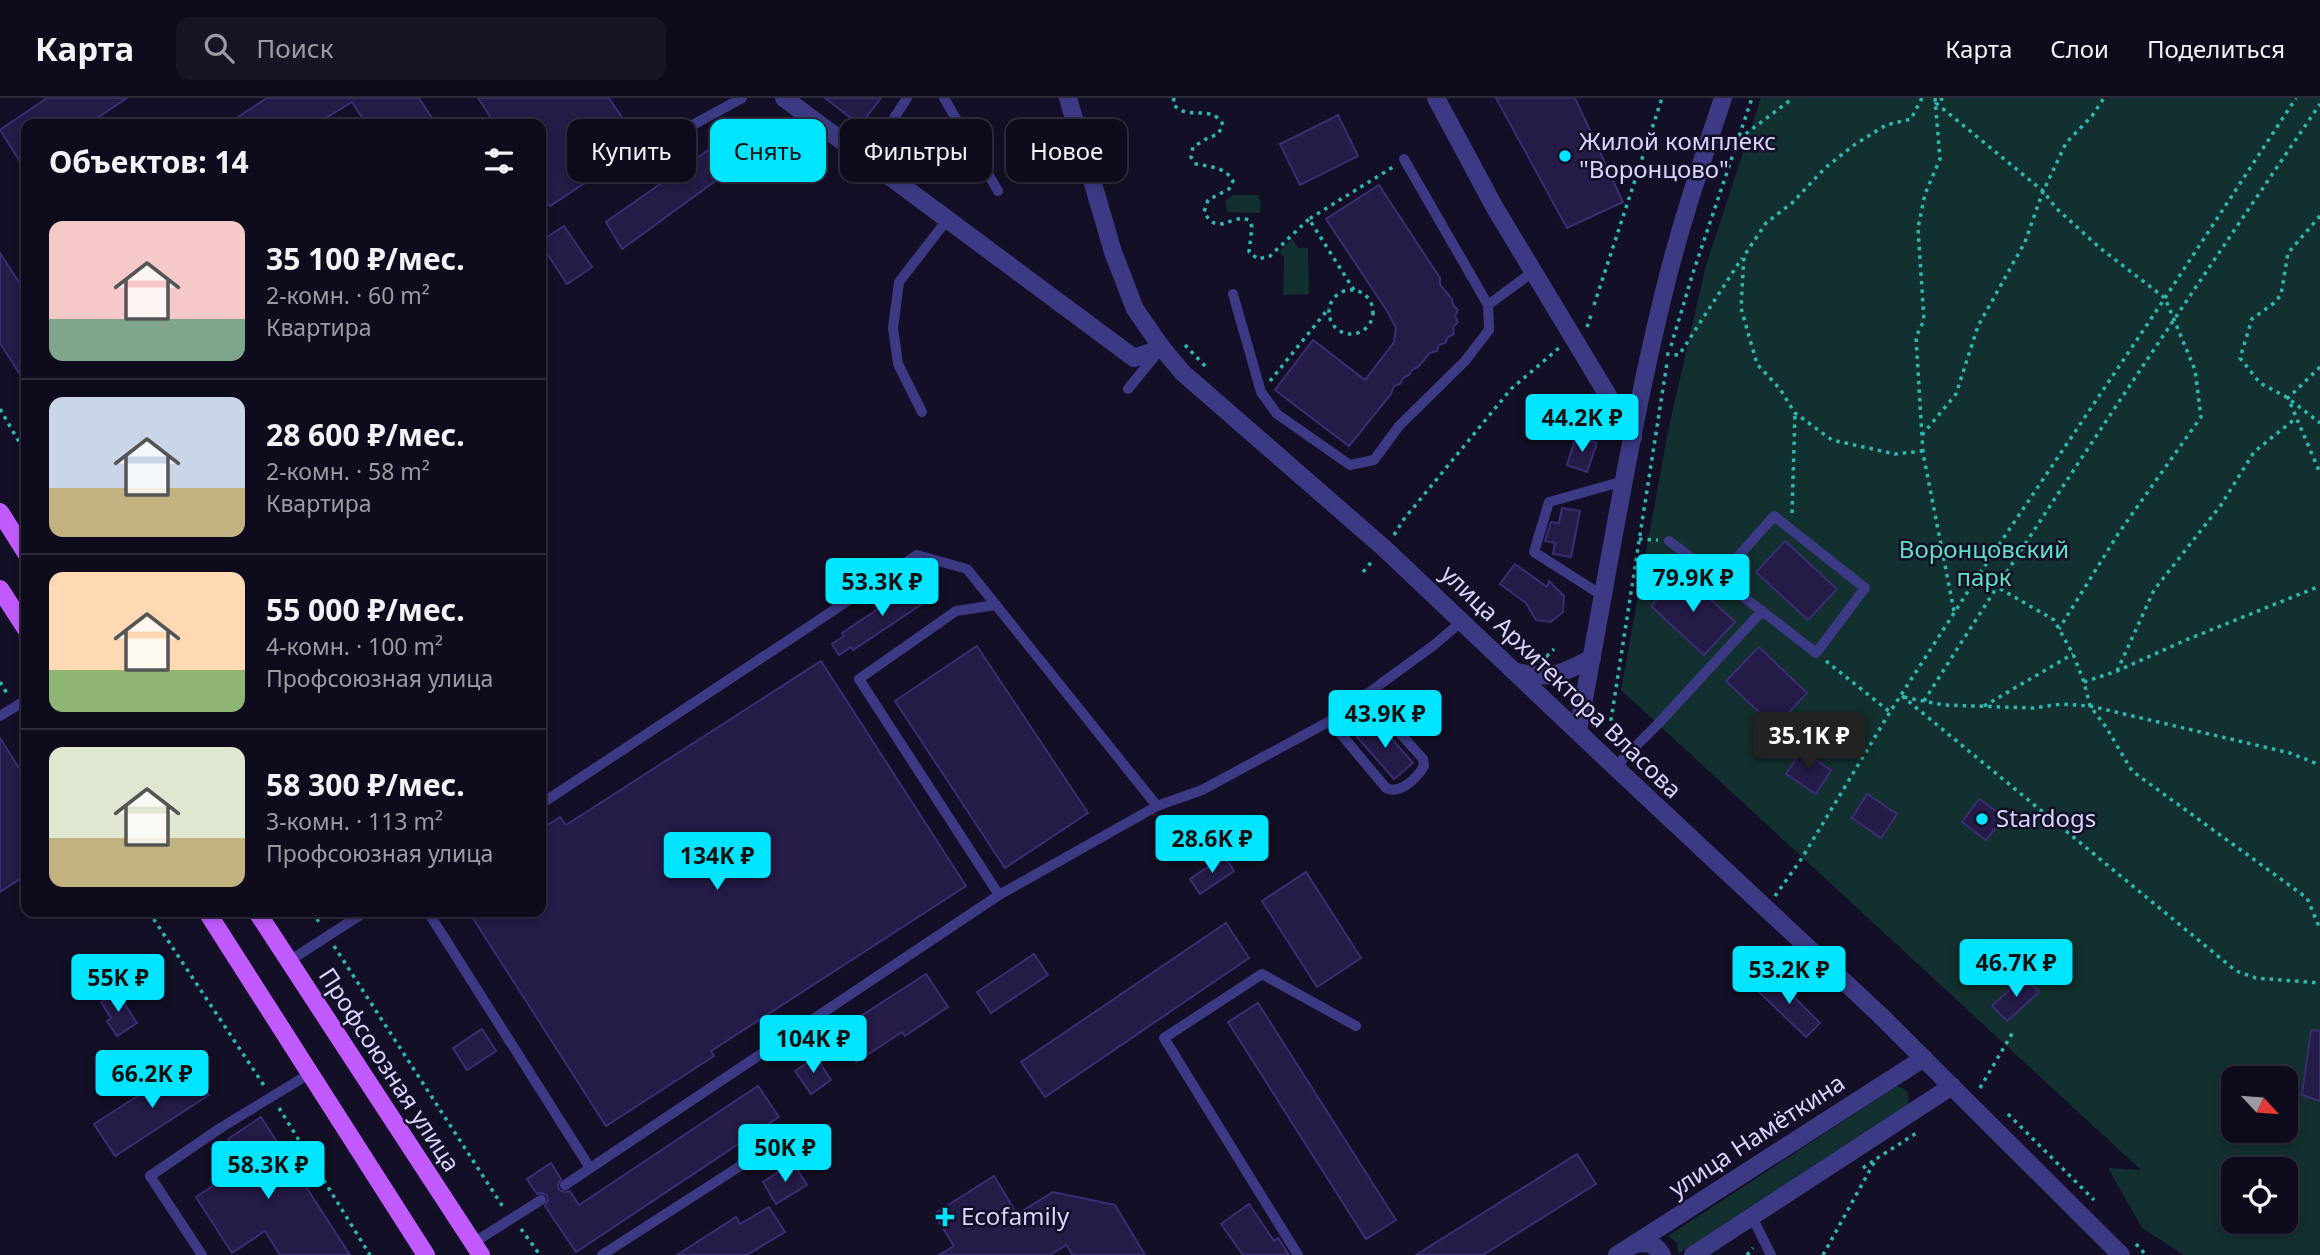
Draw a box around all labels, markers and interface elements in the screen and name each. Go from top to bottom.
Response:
search box [176,17,666,80]
text: Карта [35,26,134,71]
icon: search [200,29,238,67]
text: Поиск [256,30,333,66]
text: Карта [1945,32,2012,65]
text: Слои [2050,32,2109,65]
text: Поделиться [2147,32,2285,65]
chip: Купить [567,119,696,182]
chip: Снять [710,119,826,182]
chip: Фильтры [840,119,992,182]
chip: Новое [1006,119,1127,182]
place label: Жилой комплекс "Воронцово" [1579,124,1776,185]
text: Объектов: 14 [49,141,249,182]
icon: filters [480,142,518,180]
marker: Жилой комплекс "Воронцово" [1557,148,1573,164]
text: 35 100 ₽/мес. [266,238,465,279]
icon: home [105,249,189,333]
text: 2-комн. · 60 m² [266,279,430,311]
text: Квартира [266,311,372,343]
pin: 44.2K ₽ [1517,394,1647,454]
text: 44.2K ₽ [1542,401,1622,433]
text: 28 600 ₽/мес. [266,414,465,455]
icon: home [105,425,189,509]
text: 2-комн. · 58 m² [266,455,430,487]
text: Квартира [266,487,372,519]
park label: Воронцовский парк [1899,532,2069,593]
pin: 79.9K ₽ [1628,554,1758,614]
street label: улица Архитектора Власова [1434,557,1690,805]
pin: 53.3K ₽ [817,559,947,618]
text: 79.9K ₽ [1653,561,1733,593]
text: 53.3K ₽ [842,565,922,597]
text: 55 000 ₽/мес. [266,589,465,630]
icon: home [105,600,189,684]
text: 4-комн. · 100 m² [266,630,443,662]
text: Профсоюзная улица [266,662,493,694]
pin: 43.9K ₽ [1320,690,1450,750]
text: 43.9K ₽ [1345,697,1425,729]
pin: 35.1K ₽ [1744,712,1874,772]
text: 35.1K ₽ [1769,719,1849,751]
text: 58 300 ₽/мес. [266,764,465,805]
icon: home [105,775,189,859]
place label: Stardogs [1996,801,2096,834]
text: 3-комн. · 113 m² [266,805,443,837]
marker: Stardogs [1974,811,1990,827]
pin: 28.6K ₽ [1147,816,1277,875]
text: 28.6K ₽ [1172,822,1252,854]
pin: 134K ₽ [660,832,774,892]
text: Профсоюзная улица [266,837,493,869]
text: 134K ₽ [680,839,754,871]
pin: 46.7K ₽ [1951,940,2081,999]
pin: 53.2K ₽ [1724,946,1854,1006]
text: 46.7K ₽ [1976,946,2056,978]
text: 53.2K ₽ [1749,953,1829,985]
pin: 55K ₽ [69,954,167,1014]
text: 55K ₽ [87,961,149,993]
street label: Профсоюзная улица [312,961,469,1178]
pin: 104K ₽ [756,1016,870,1075]
text: 104K ₽ [776,1022,850,1054]
pin: 66.2K ₽ [87,1051,217,1110]
text: 66.2K ₽ [112,1057,192,1089]
street label: улица Намёткина [1662,1065,1851,1204]
north arrow [2221,1066,2298,1143]
map controls [2221,1066,2298,1234]
pin: 50K ₽ [736,1124,834,1184]
text: 50K ₽ [754,1131,816,1163]
pin: 58.3K ₽ [203,1142,333,1201]
text: 58.3K ₽ [228,1148,308,1180]
button: locate [2221,1157,2298,1234]
place label: Ecofamily [961,1199,1070,1232]
marker: Ecofamily [935,1207,955,1227]

